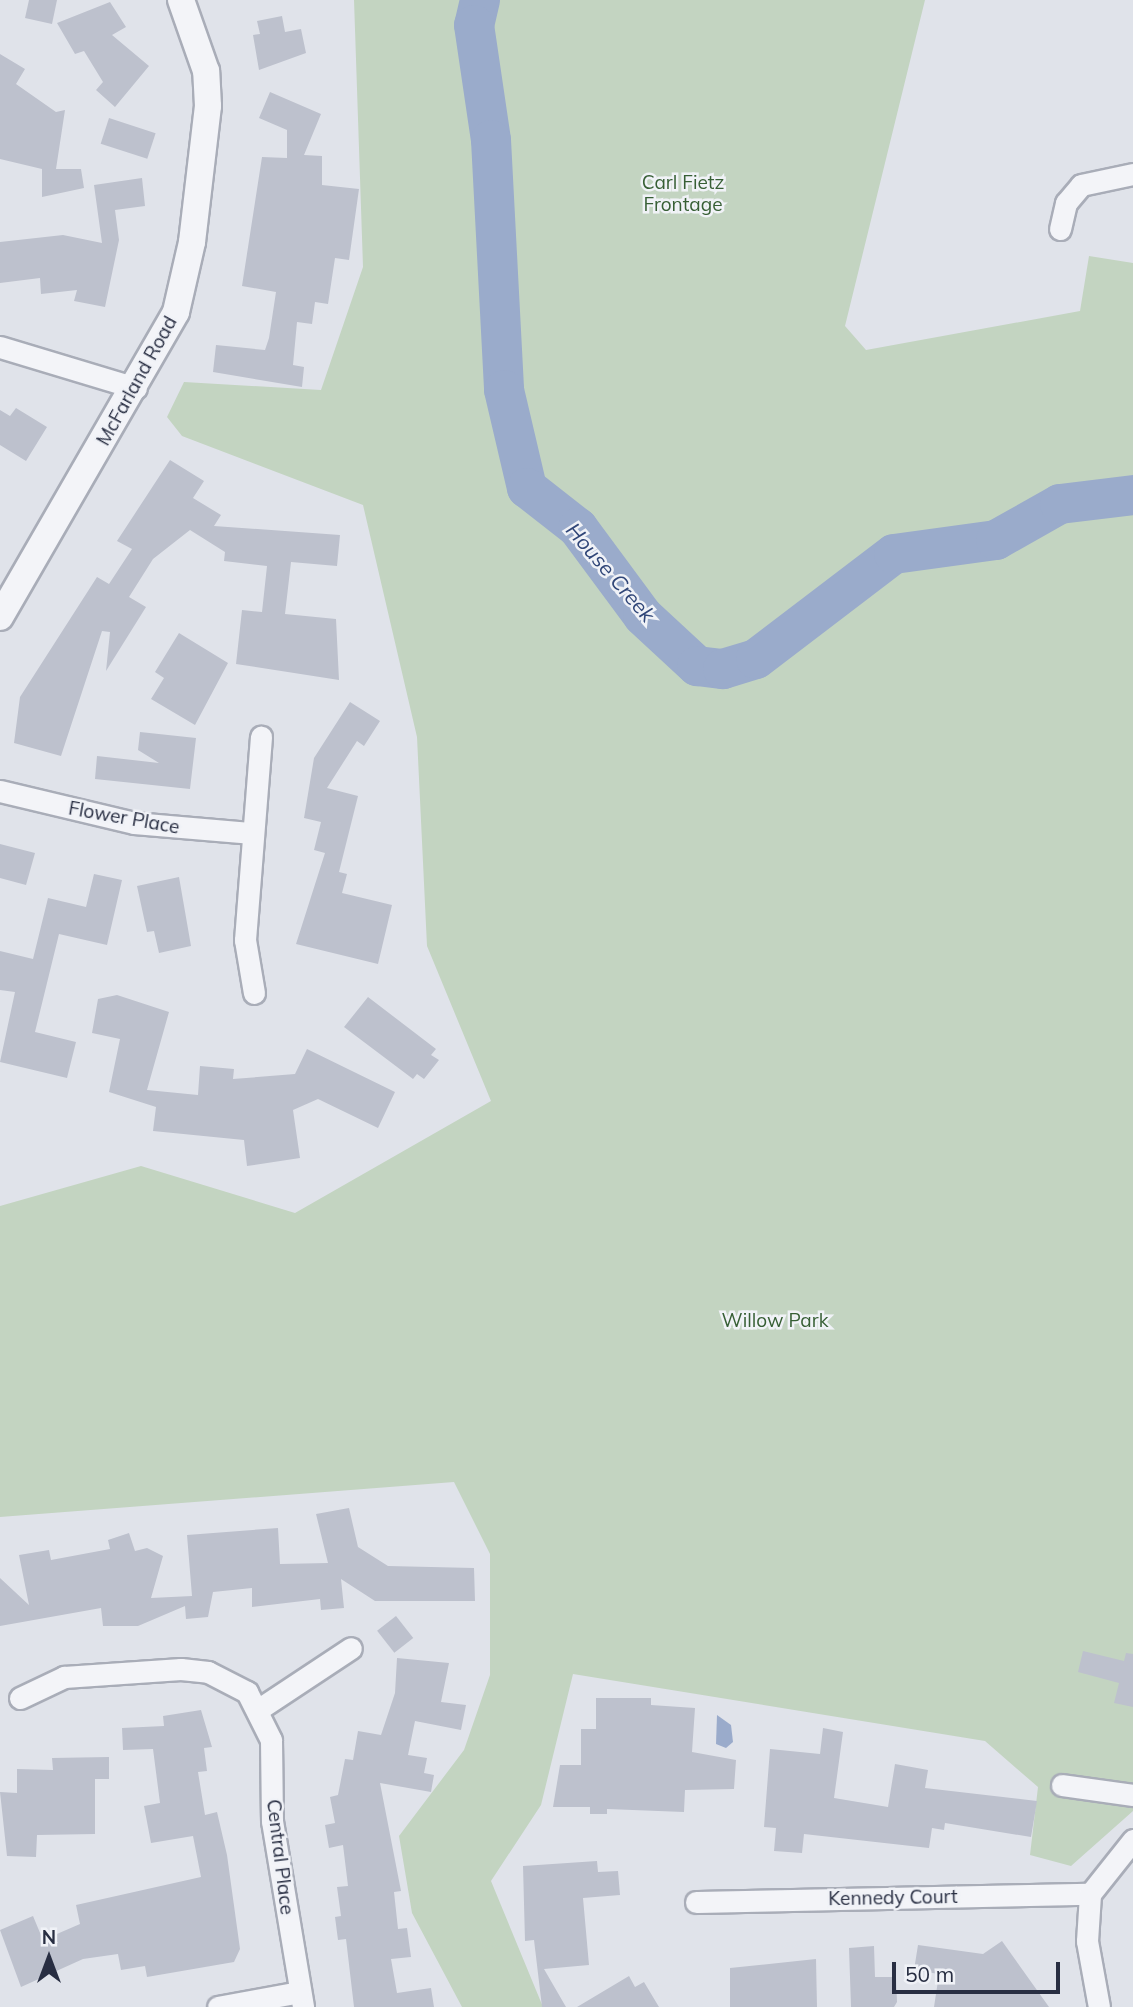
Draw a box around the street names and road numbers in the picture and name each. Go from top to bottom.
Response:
street label: McFarland Road [92,312,182,450]
street label: Flower Place [67,797,181,839]
street label: Central Place [262,1798,298,1916]
street label: Kennedy Court [828,1885,958,1911]

